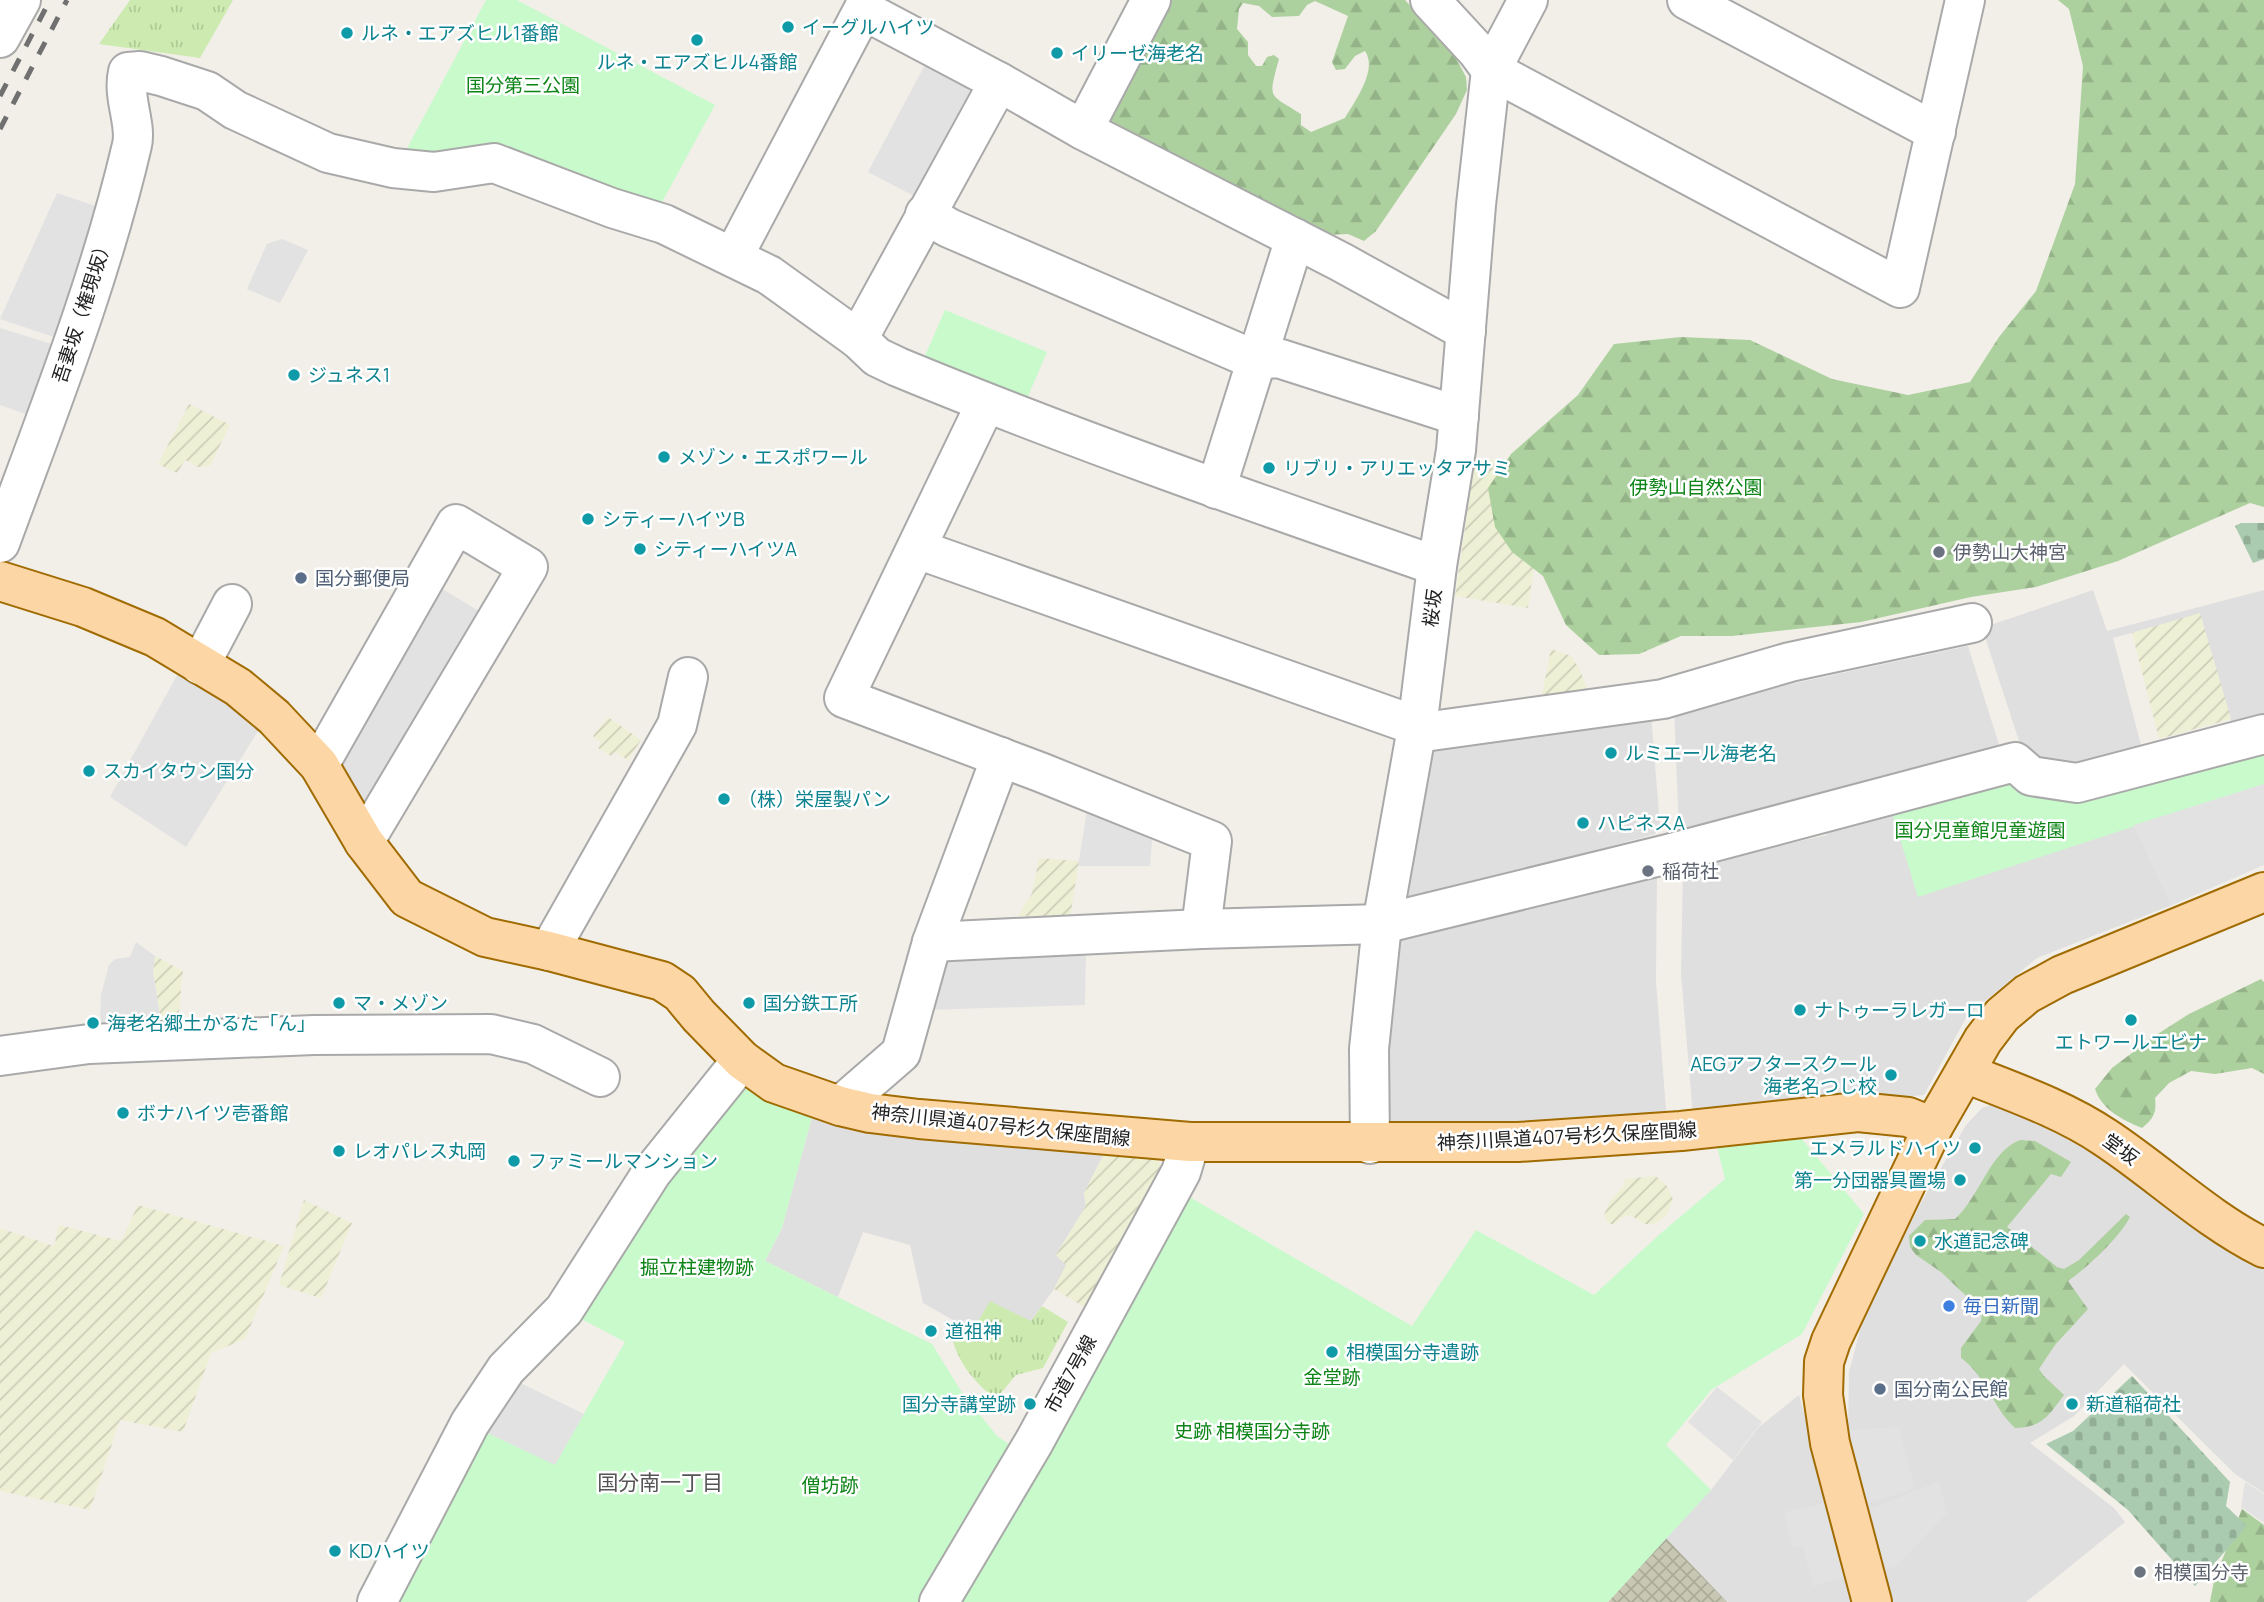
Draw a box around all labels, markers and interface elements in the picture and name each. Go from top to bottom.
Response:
place label: イーグルハイツ [802,14,935,40]
marker: イーグルハイツ [780,19,796,35]
place label: ルネ・エアズヒル1番館 [361,20,558,46]
marker: ルネ・エアズヒル1番館 [339,25,355,41]
marker: ルネ・エアズヒル4番館 [689,32,705,48]
place label: イリーゼ海老名 [1071,40,1204,66]
marker: イリーゼ海老名 [1049,45,1065,61]
place label: ルネ・エアズヒル4番館 [596,49,798,75]
park label: 国分第三公園 [466,72,580,98]
street label: 吾妻坂（権現坂） [46,234,118,386]
place label: ジュネス1 [308,362,390,388]
marker: ジュネス1 [286,367,302,383]
place label: メゾン・エスポワール [678,444,868,470]
marker: メゾン・エスポワール [656,449,672,465]
place label: リブリ・アリエッタアサミ [1283,455,1511,481]
marker: リブリ・アリエッタアサミ [1261,460,1277,476]
park label: 伊勢山自然公園 [1629,474,1763,500]
place label: シティーハイツB [602,506,745,532]
marker: シティーハイツB [580,511,596,527]
place label: シティーハイツA [654,536,797,562]
place label: 伊勢山大神宮 [1953,539,2067,565]
marker: シティーハイツA [632,541,648,557]
marker: 伊勢山大神宮 [1931,544,1947,560]
place label: 国分郵便局 [315,565,410,591]
marker: 国分郵便局 [293,570,309,586]
street label: 桜坂 [1417,588,1447,628]
place label: ルミエール海老名 [1625,740,1777,766]
marker: ルミエール海老名 [1603,745,1619,761]
place label: スカイタウン国分 [103,758,254,784]
marker: スカイタウン国分 [81,763,97,779]
place label: （株）栄屋製パン [738,786,891,812]
marker: （株）栄屋製パン [716,791,732,807]
place label: ハピネスA [1597,810,1685,836]
marker: ハピネスA [1575,815,1591,831]
park label: 国分児童館児童遊園 [1894,817,2066,843]
place label: 稲荷社 [1662,858,1719,884]
marker: 稲荷社 [1640,863,1656,879]
place label: マ・メゾン [353,990,448,1016]
place label: 国分鉄工所 [763,990,858,1016]
marker: マ・メゾン [331,995,347,1011]
marker: 国分鉄工所 [741,995,757,1011]
place label: ナトゥーラレガーロ [1814,997,1985,1023]
marker: ナトゥーラレガーロ [1792,1002,1808,1018]
place label: 海老名郷土かるた「ん」 [107,1010,316,1036]
marker: エトワールエビナ [2123,1012,2139,1028]
marker: 海老名郷土かるた「ん」 [85,1015,101,1031]
place label: エトワールエビナ [2055,1029,2207,1055]
place label: AEGアフタースクール 海老名つじ校 [1690,1051,1877,1099]
marker: AEGアフタースクール 海老名つじ校 [1883,1067,1899,1083]
street label: 神奈川県道407号杉久保座間線 [870,1098,1132,1152]
place label: ボナハイツ壱番館 [137,1100,289,1126]
marker: ボナハイツ壱番館 [115,1105,131,1121]
street label: 神奈川県道407号杉久保座間線 [1436,1116,1698,1156]
street label: 堂坂 [2098,1127,2144,1171]
place label: エメラルドハイツ [1809,1135,1961,1161]
place label: レオパレス丸岡 [353,1138,486,1164]
marker: エメラルドハイツ [1967,1140,1983,1156]
marker: レオパレス丸岡 [331,1143,347,1159]
place label: ファミールマンション [528,1148,718,1174]
marker: ファミールマンション [506,1153,522,1169]
place label: 第一分団器具置場 [1794,1167,1946,1193]
marker: 第一分団器具置場 [1952,1172,1968,1188]
place label: 水道記念碑 [1934,1228,2029,1254]
marker: 水道記念碑 [1912,1233,1928,1249]
park label: 掘立柱建物跡 [640,1254,754,1280]
place label: 毎日新聞 [1963,1293,2039,1319]
marker: 毎日新聞 [1941,1298,1957,1314]
place label: 道祖神 [945,1318,1002,1344]
marker: 道祖神 [923,1323,939,1339]
street label: 市道7号線 [1038,1330,1102,1418]
place label: 相模国分寺遺跡 [1346,1339,1479,1365]
marker: 相模国分寺遺跡 [1324,1344,1340,1360]
park label: 金堂跡 [1303,1364,1361,1390]
place label: 国分南公民館 [1894,1376,2008,1402]
marker: 国分南公民館 [1872,1381,1888,1397]
place label: 国分寺講堂跡 [902,1391,1016,1417]
place label: 新道稲荷社 [2086,1391,2181,1417]
marker: 国分寺講堂跡 [1022,1396,1038,1412]
marker: 新道稲荷社 [2064,1396,2080,1412]
park label: 史跡 相模国分寺跡 [1174,1418,1330,1444]
district label: 国分南一丁目 [597,1468,723,1496]
park label: 僧坊跡 [801,1472,859,1498]
place label: KDハイツ [349,1538,430,1564]
marker: KDハイツ [327,1543,343,1559]
place label: 相模国分寺 [2154,1559,2249,1585]
marker: 相模国分寺 [2132,1564,2148,1580]

